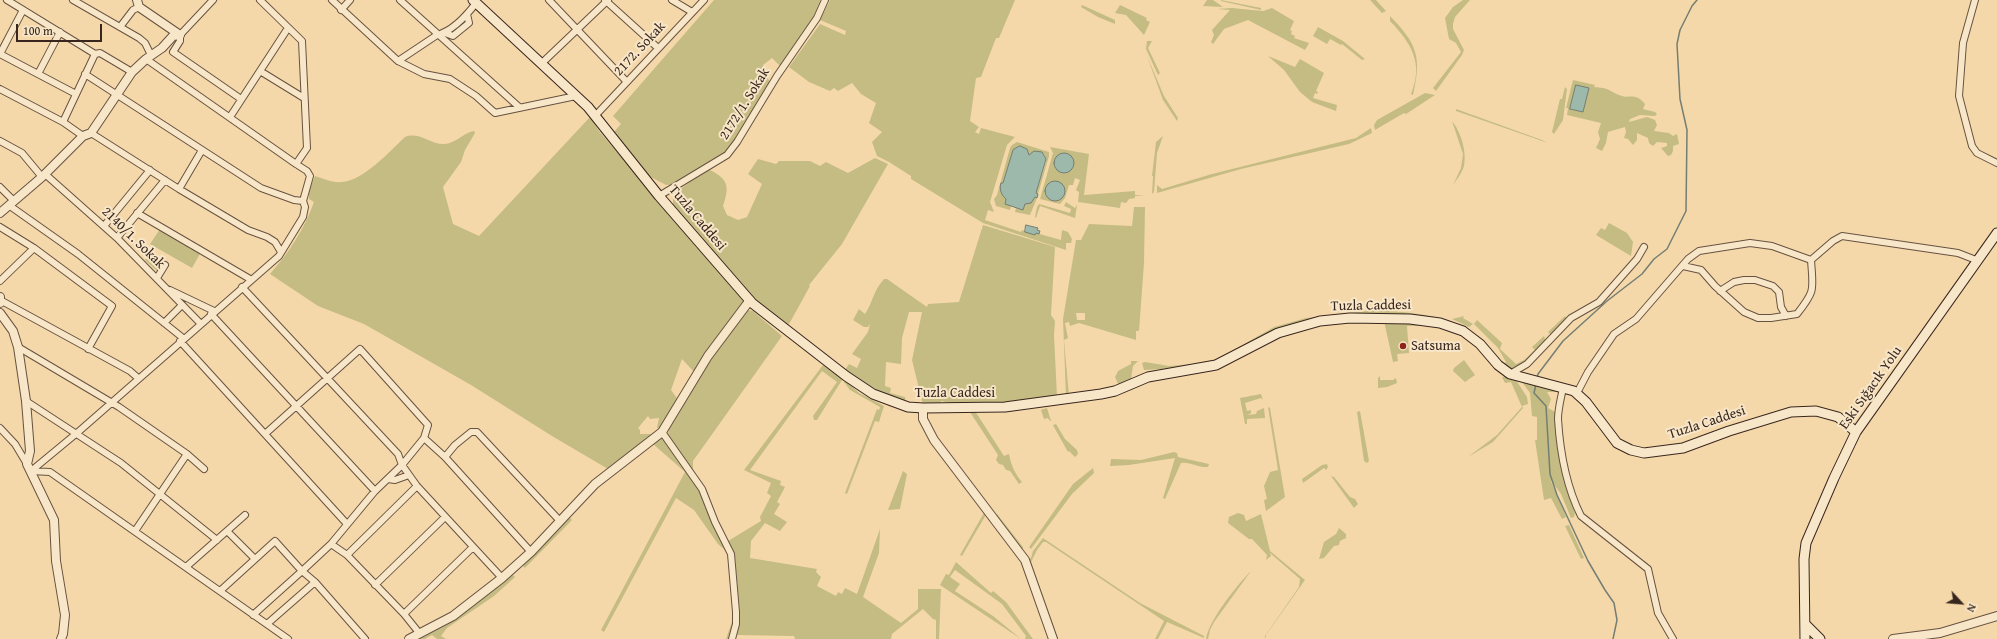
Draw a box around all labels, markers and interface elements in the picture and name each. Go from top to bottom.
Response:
scale bar [18,16,104,42]
street label: 2172. Sokak [611,18,669,80]
text: 100 m [23,22,53,39]
street label: 2172/1. Sokak [716,65,774,143]
street label: Tuzla Caddesi [665,182,729,254]
street label: 2140/1. Sokak [98,204,168,272]
street label: Tuzla Caddesi [1331,297,1411,315]
place label: Satsuma [1411,338,1461,354]
marker: Satsuma [1398,341,1408,351]
street label: Eski Sığacık Yolu [1836,343,1906,433]
street label: Tuzla Caddesi [915,385,995,401]
street label: Tuzla Caddesi [1666,403,1748,443]
north arrow [1941,583,1981,623]
text: N [1963,601,1981,615]

